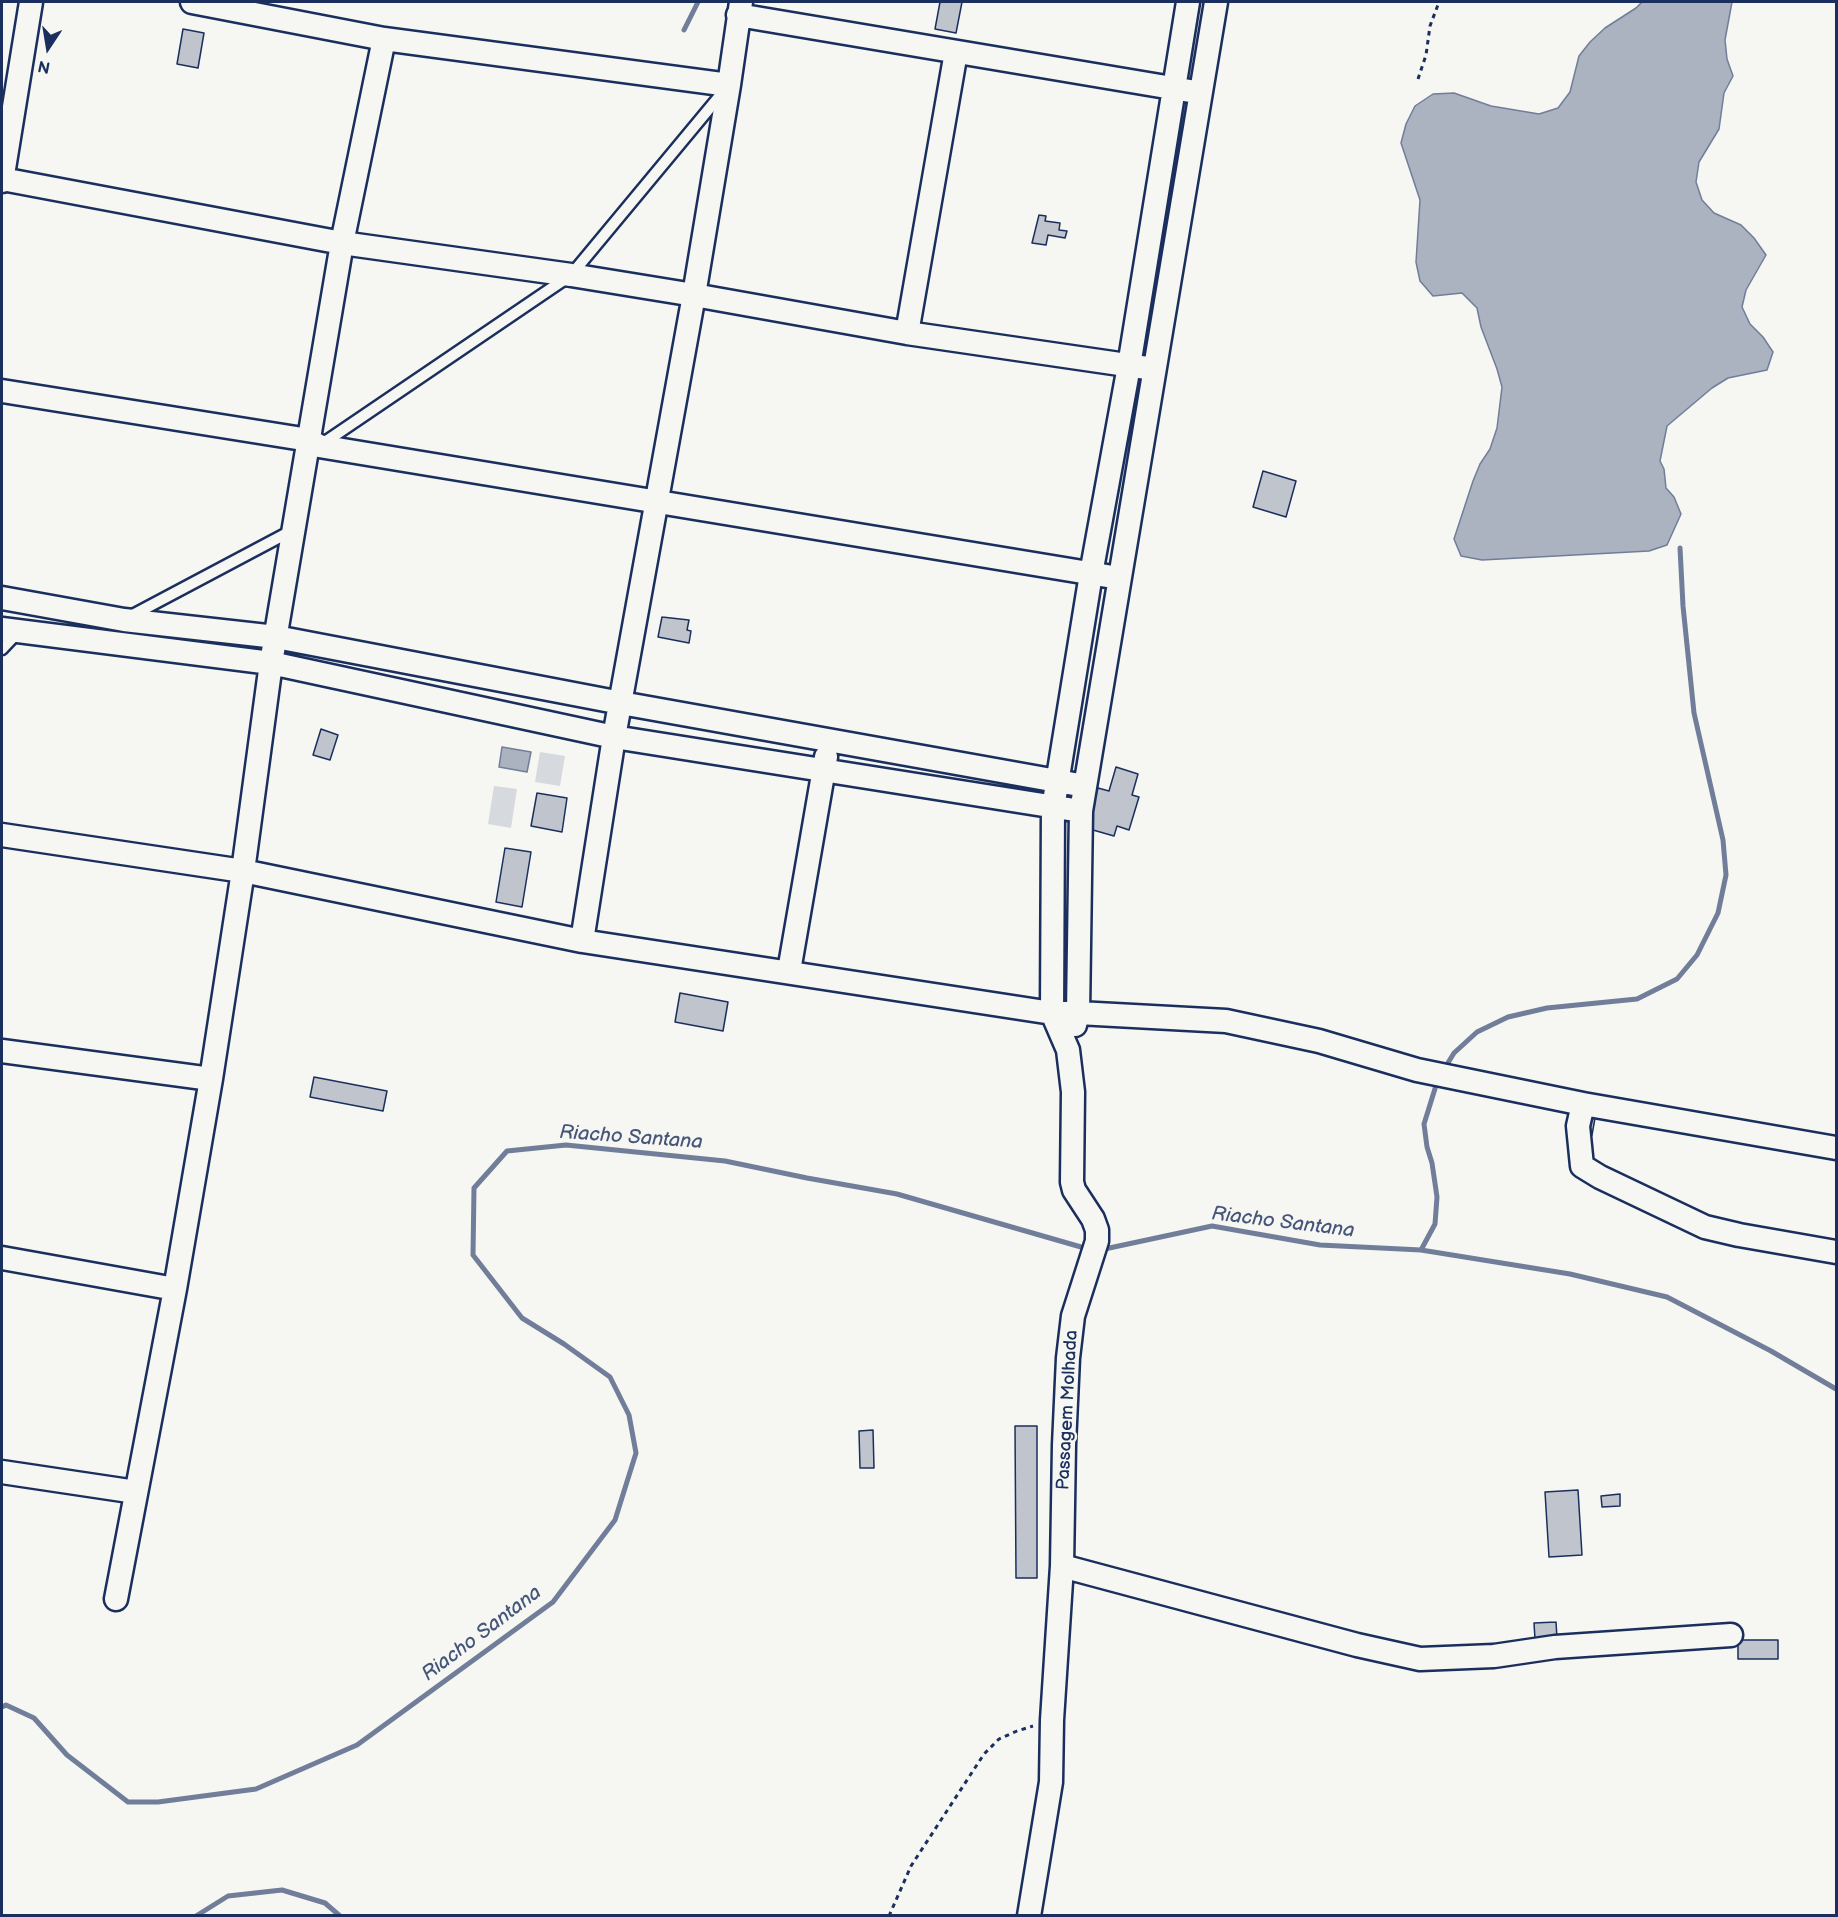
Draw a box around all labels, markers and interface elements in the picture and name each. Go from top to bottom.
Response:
north arrow [18,18,78,78]
text: N [36,56,52,77]
water label: Riacho Santana [559,1121,703,1155]
water label: Riacho Santana [1210,1202,1356,1244]
street label: Passagem Molhada [1053,1330,1083,1490]
water label: Riacho Santana [417,1581,547,1687]

